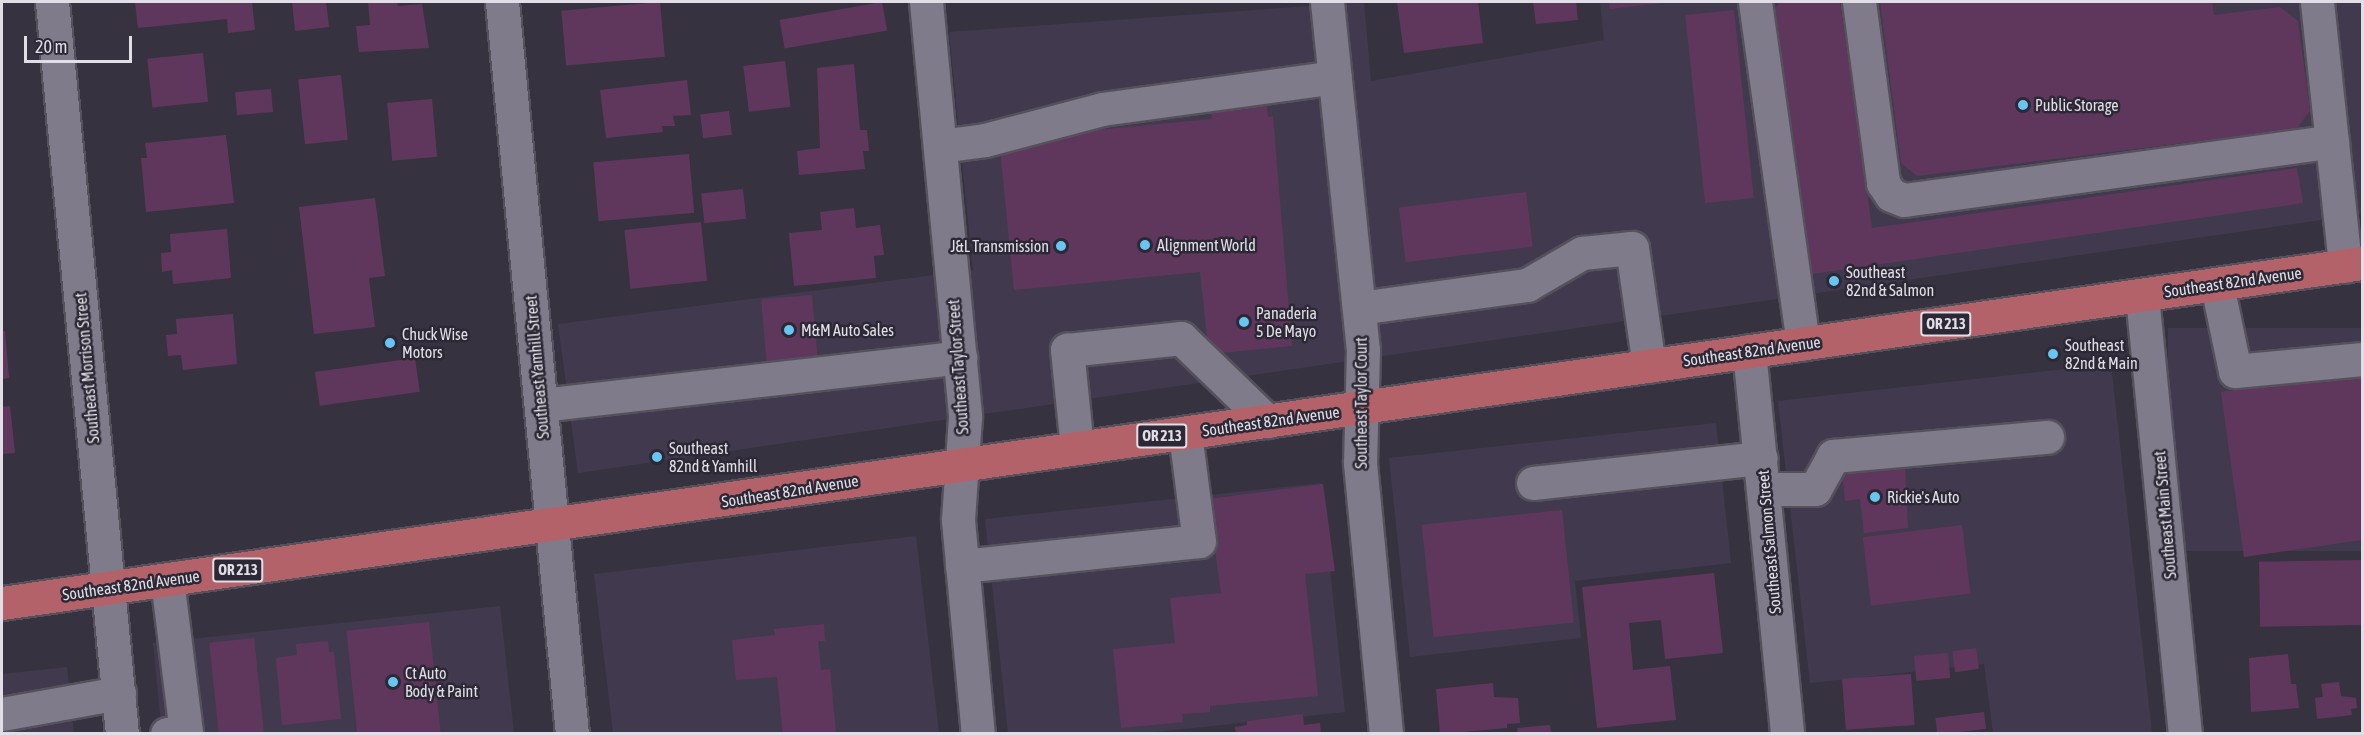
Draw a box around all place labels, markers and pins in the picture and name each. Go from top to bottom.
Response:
place label: Public Storage [2035,95,2119,115]
marker: Public Storage [2016,98,2030,112]
place label: Alignment World [1157,235,1256,255]
place label: J&L Transmission [950,236,1049,256]
marker: Alignment World [1138,238,1152,252]
marker: J&L Transmission [1054,239,1068,253]
place label: Southeast 82nd & Salmon [1846,262,1934,300]
marker: Southeast 82nd & Salmon [1827,274,1841,288]
place label: Panaderia 5 De Mayo [1256,303,1317,341]
marker: Panaderia 5 De Mayo [1237,315,1251,329]
place label: M&M Auto Sales [801,320,894,340]
marker: M&M Auto Sales [782,323,796,337]
place label: Chuck Wise Motors [402,324,468,362]
place label: Southeast 82nd & Main [2065,335,2138,373]
marker: Chuck Wise Motors [383,336,397,350]
marker: Southeast 82nd & Main [2046,347,2060,361]
place label: Southeast 82nd & Yamhill [669,438,757,476]
marker: Southeast 82nd & Yamhill [650,450,664,464]
place label: Rickie's Auto [1887,487,1960,507]
marker: Rickie's Auto [1868,490,1882,504]
place label: Ct Auto Body & Paint [405,663,478,701]
marker: Ct Auto Body & Paint [386,675,400,689]

